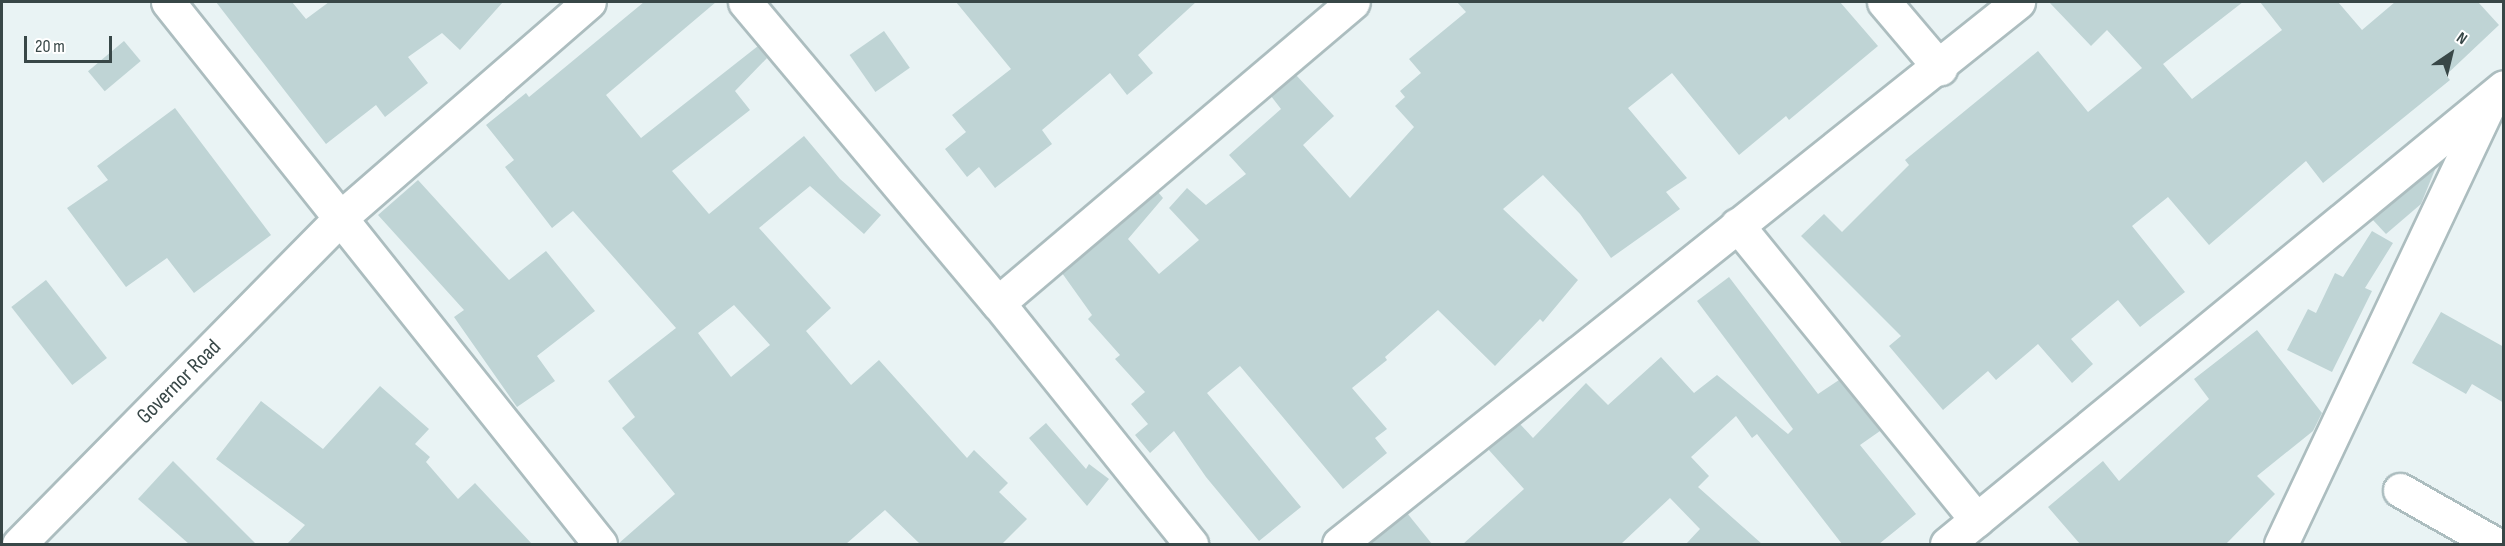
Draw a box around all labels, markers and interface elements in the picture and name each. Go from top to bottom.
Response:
scale bar [27,24,116,62]
north arrow [2421,24,2481,84]
text: N [2453,29,2471,49]
text: 20 m [35,36,65,57]
street label: Governor Road [131,334,227,430]

